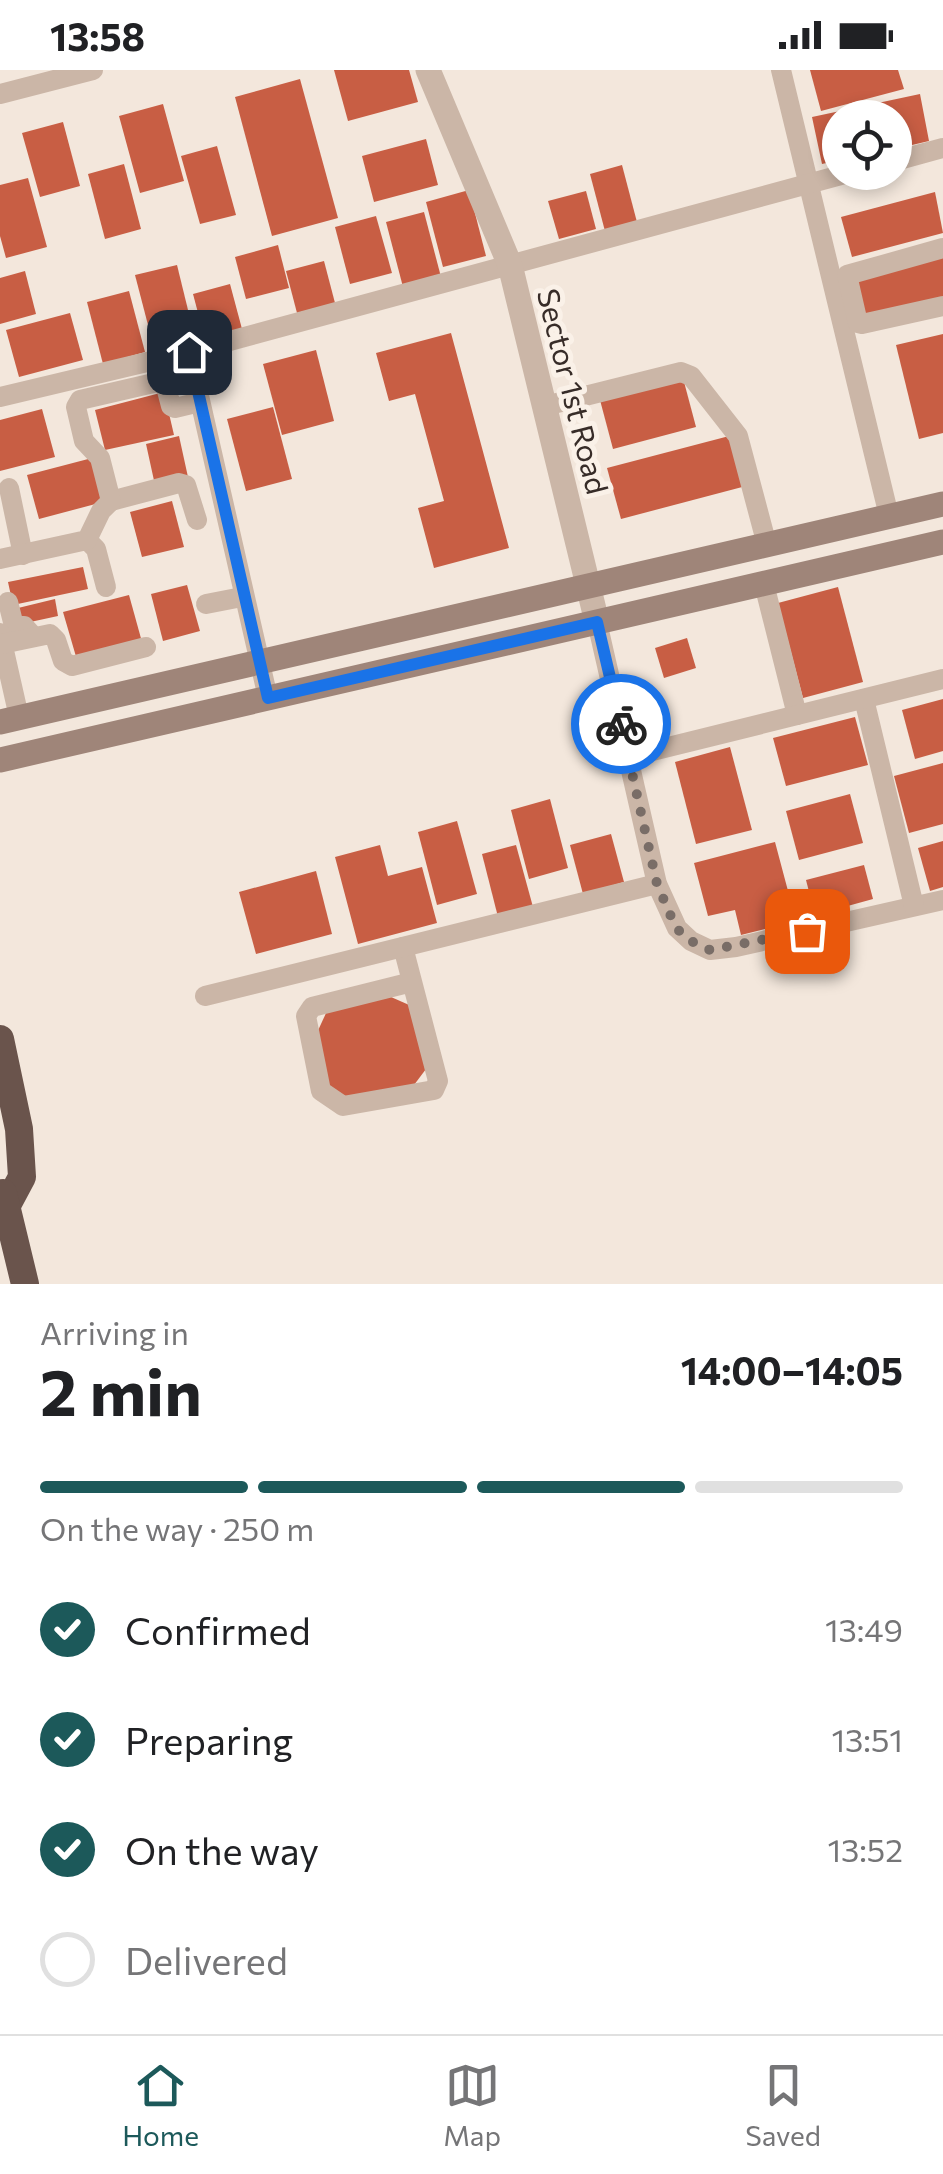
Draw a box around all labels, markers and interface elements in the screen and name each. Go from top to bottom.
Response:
text: 13:58 [50,12,145,59]
map controls [822,100,912,190]
button: locate [822,100,912,190]
street label: Sector 1st Road [531,284,617,498]
pin [147,310,232,395]
icon: home [162,325,217,380]
courier [571,674,671,774]
icon: bike [594,697,649,752]
pin [765,889,850,974]
icon: bag [780,904,835,959]
text: Arriving in [40,1312,189,1352]
text: 14:00–14:05 [681,1346,903,1393]
text: 2 min [40,1350,202,1429]
text: On the way · 250 m [40,1508,314,1548]
icon: check [40,1602,95,1657]
text: Confirmed [125,1606,311,1653]
text: 13:49 [825,1609,903,1649]
icon: check [40,1712,95,1767]
text: Preparing [125,1716,293,1763]
text: 13:51 [831,1719,903,1759]
icon: check [40,1822,95,1877]
text: On the way [125,1826,319,1873]
text: 13:52 [827,1829,903,1869]
text: Delivered [125,1936,288,1983]
tab: Home [122,2058,199,2152]
tab: Map [443,2058,501,2152]
tab: Saved [745,2058,821,2152]

